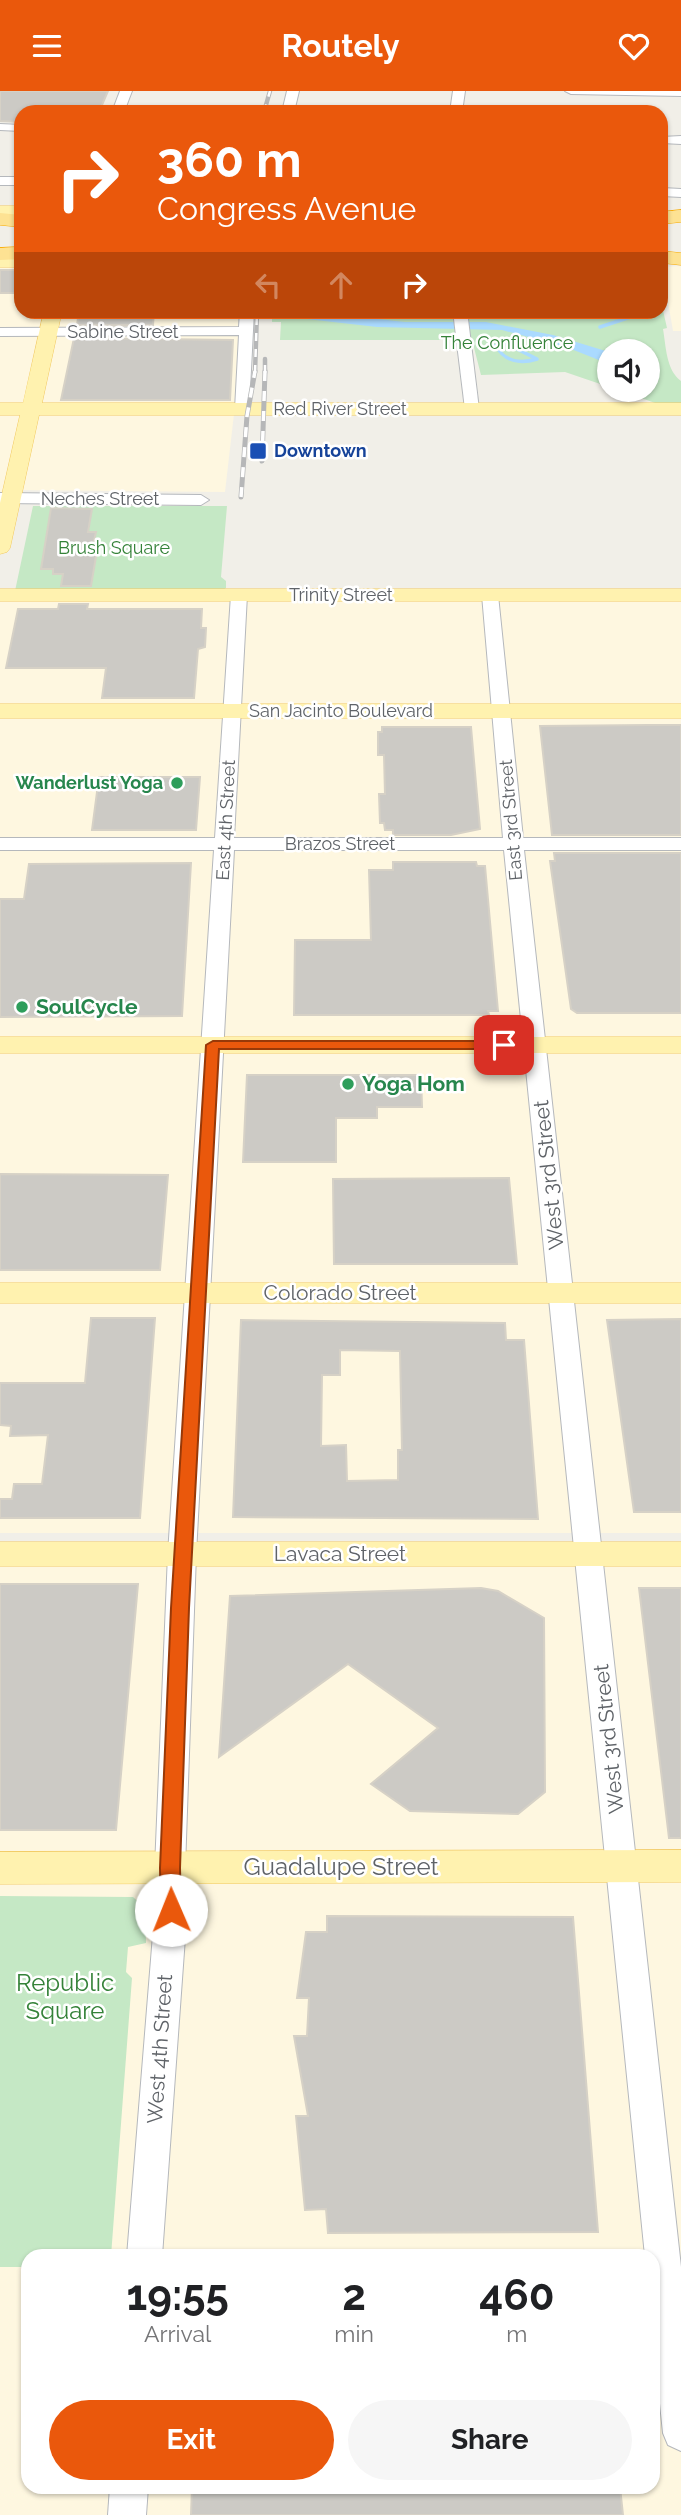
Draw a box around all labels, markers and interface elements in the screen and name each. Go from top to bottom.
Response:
icon: menu [28,27,66,65]
text: Routely [282,27,399,64]
icon: heart [615,27,653,65]
text: 360 m [157,131,302,188]
icon: right [42,133,133,224]
text: Congress Avenue [157,190,416,227]
icon: left [249,266,287,304]
icon: ahead [322,266,360,304]
icon: right [395,266,433,304]
street label: Sabine Street [67,321,179,342]
park label: The Confluence [441,332,574,353]
map controls [597,339,660,402]
button: sound [597,339,660,402]
street label: Red River Street [273,398,407,419]
place label: Downtown [274,440,367,461]
marker: Downtown [248,441,268,461]
street label: Neches Street [41,488,159,509]
park label: Brush Square [58,537,170,558]
street label: Trinity Street [289,584,393,605]
street label: San Jacinto Boulevard [249,700,433,721]
street label: East 4th Street [212,759,239,881]
street label: East 3rd Street [495,759,526,881]
place label: Wanderlust Yoga [15,772,163,793]
marker: Wanderlust Yoga [169,775,185,791]
street label: Brazos Street [285,833,395,854]
place label: SoulCycle [36,994,138,1019]
marker: SoulCycle [14,999,30,1015]
pin [474,1015,534,1075]
icon: arrive [485,1026,523,1064]
place label: Yoga Hom [362,1071,465,1096]
marker: Yoga Hom [340,1076,356,1092]
street label: West 3rd Street [528,1099,569,1251]
street label: Colorado Street [263,1280,417,1305]
street label: Lavaca Street [274,1541,406,1566]
street label: West 3rd Street [588,1663,629,1815]
street label: Guadalupe Street [244,1852,438,1881]
position arrow [134,1873,208,1947]
park label: Republic Square [16,1968,114,2025]
street label: West 4th Street [142,1973,177,2125]
text: 19:55 [126,2271,229,2320]
text: 2 [342,2271,366,2320]
text: 460 [479,2271,555,2320]
text: Arrival [144,2320,211,2347]
text: min [334,2320,374,2347]
text: m [506,2320,527,2347]
button: Exit [49,2400,334,2480]
button: Share [348,2400,632,2480]

